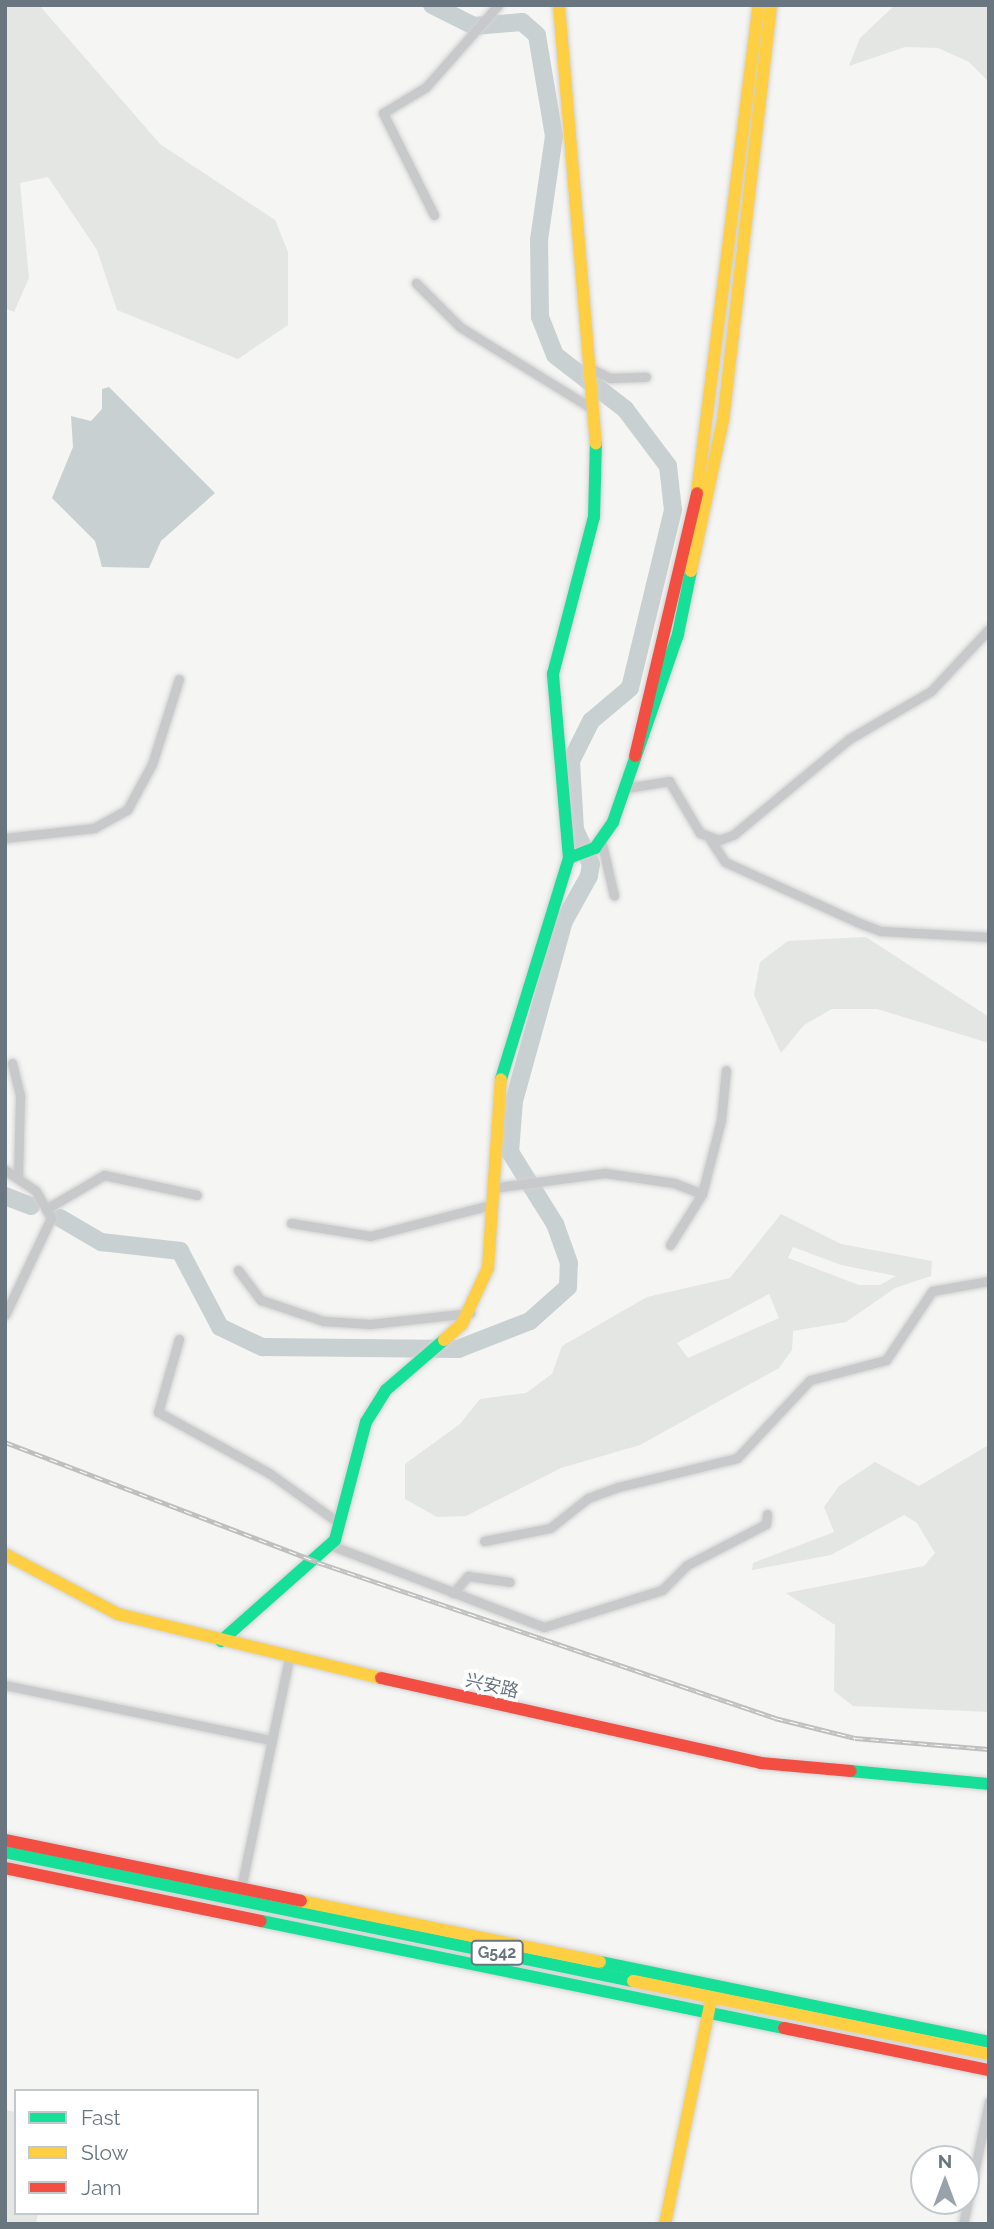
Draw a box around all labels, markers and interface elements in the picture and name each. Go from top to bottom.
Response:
street label: 兴安路 [463,1669,521,1703]
road number: G542 [469,1940,525,1966]
legend [14,2089,259,2215]
text: Fast [81,2105,121,2130]
text: Slow [81,2140,129,2165]
north arrow [910,2145,980,2215]
text: N [938,2150,952,2172]
text: Jam [81,2175,122,2200]

